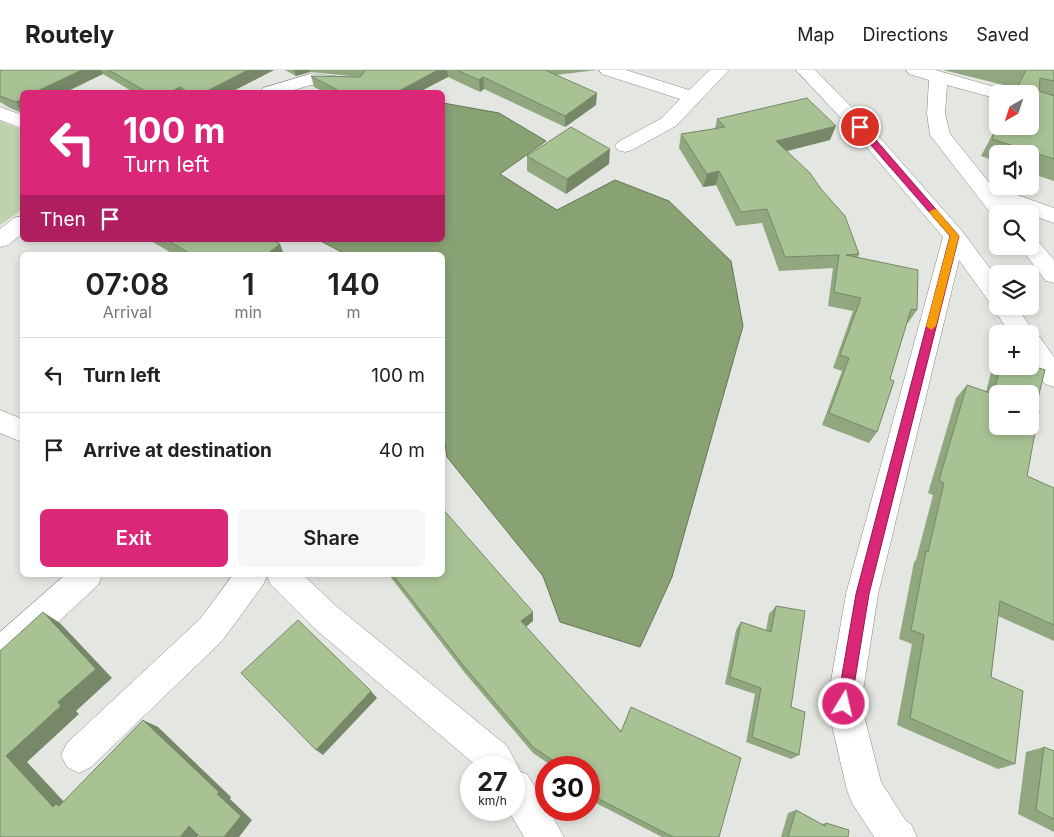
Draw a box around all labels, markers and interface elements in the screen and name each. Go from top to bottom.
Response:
text: Routely [25,20,114,49]
text: Map [797,24,835,45]
text: Directions [863,24,948,45]
text: Saved [976,24,1029,45]
north arrow [989,85,1039,135]
map controls [989,85,1039,435]
pin [839,106,881,148]
text: 100 m [123,109,226,151]
icon: left [40,110,105,175]
icon: arrive [846,113,874,141]
button: sound [989,145,1039,195]
text: Turn left [123,151,209,177]
icon: arrive [96,205,124,233]
button: search [989,205,1039,255]
text: Then [40,208,86,231]
button: layers [989,265,1039,315]
text: 07:08 [85,266,169,302]
text: 1 [242,266,255,302]
text: 140 [327,266,380,302]
text: Arrival [103,302,152,322]
text: min [235,302,262,322]
text: m [346,302,360,322]
button: + [989,325,1039,375]
icon: left [40,361,68,389]
text: Turn left [83,364,161,387]
text: 100 m [371,364,425,387]
button: − [989,385,1039,435]
icon: arrive [40,436,68,464]
text: Arrive at destination [83,439,272,462]
text: 40 m [379,439,425,462]
button: Exit [40,509,228,567]
button: Share [238,509,425,567]
position arrow [817,677,869,729]
speed limit sign: 30 [535,756,600,821]
text: 27 [477,767,508,797]
text: km/h [478,793,507,808]

